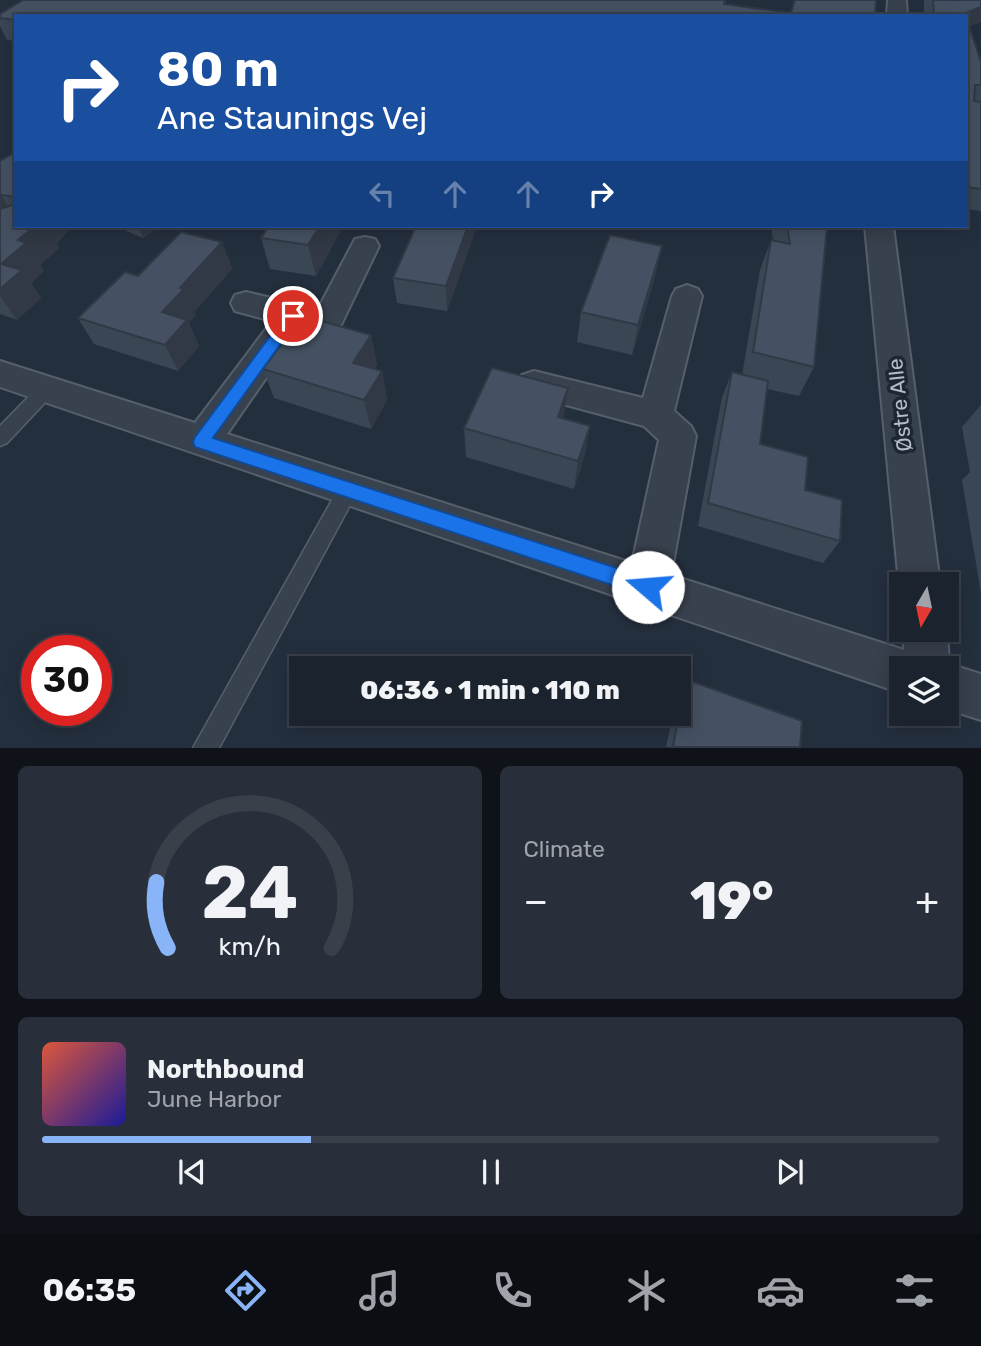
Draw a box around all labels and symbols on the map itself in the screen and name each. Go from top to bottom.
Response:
pin [263,286,323,346]
street label: Østre Alle [882,357,917,453]
position arrow [611,550,685,624]
north arrow [889,572,959,642]
speed limit sign: 30 [21,635,112,726]

